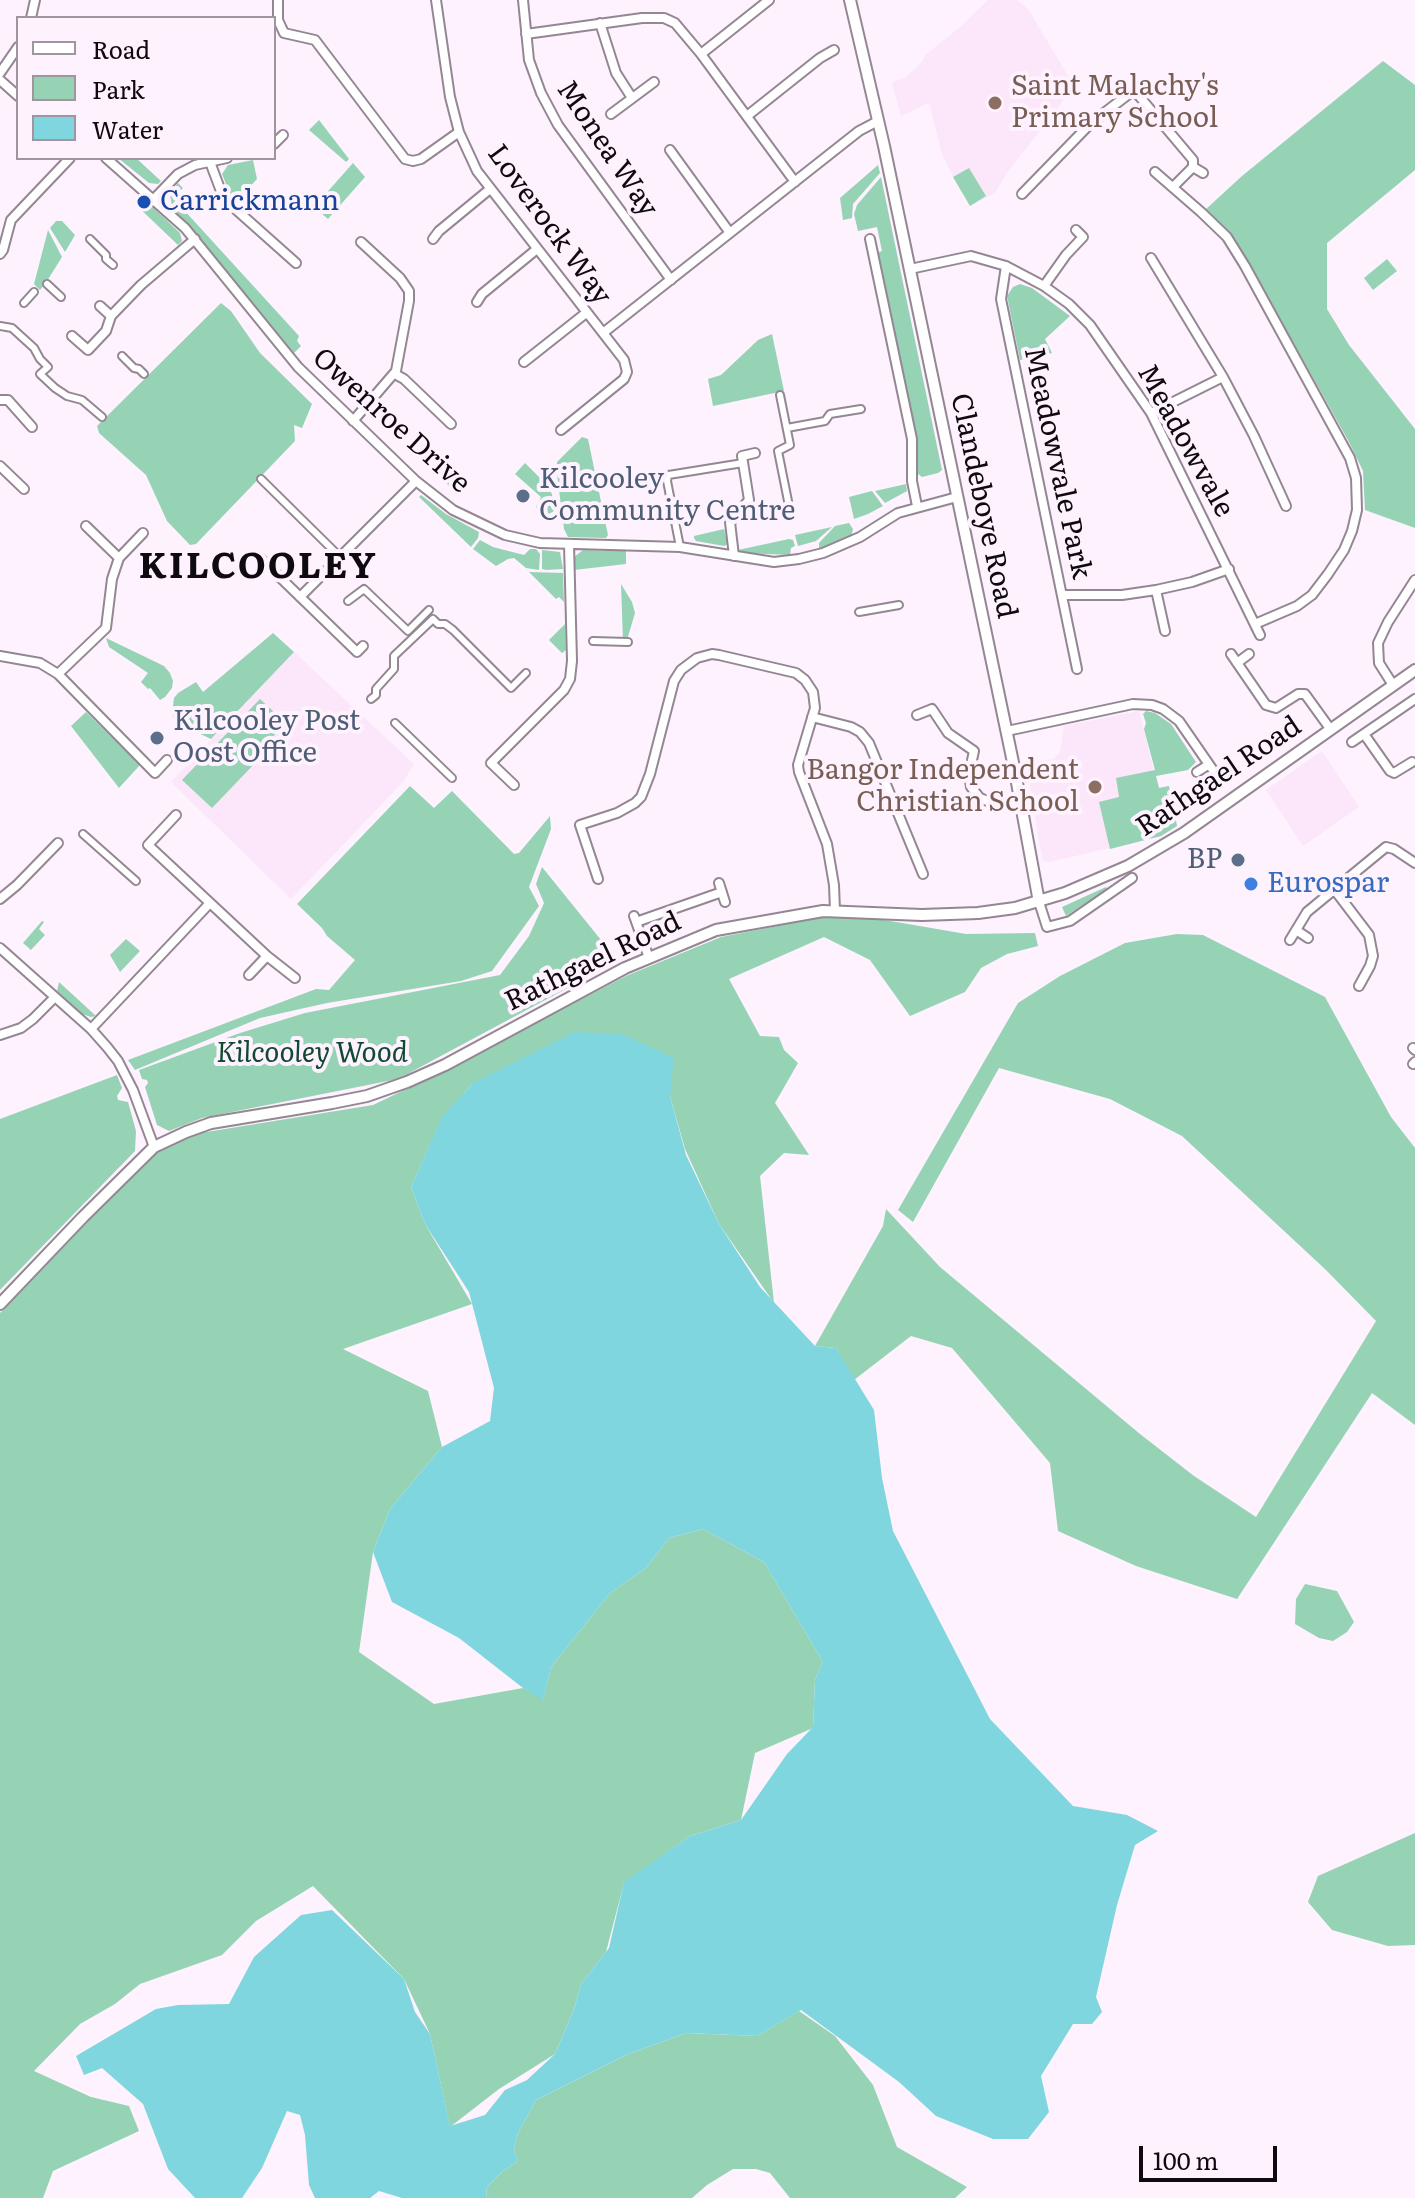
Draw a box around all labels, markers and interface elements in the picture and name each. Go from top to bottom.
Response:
legend [16,16,276,160]
text: Road [92,31,150,66]
place label: Saint Malachy's Primary School [1011,70,1219,136]
text: Park [92,71,145,106]
street label: Monea Way [549,74,665,224]
marker: Saint Malachy's Primary School [986,94,1004,112]
text: Water [92,111,163,146]
street label: Loverock Way [480,138,618,312]
place label: Carrickmann [160,185,339,219]
marker: Carrickmann [135,193,153,211]
street label: Owenroe Drive [305,341,477,501]
street label: Meadowvale Park [1016,344,1098,582]
street label: Meadowvale [1129,359,1241,523]
street label: Clandeboye Road [943,391,1023,621]
place label: Kilcooley Community Centre [539,463,795,529]
marker: Kilcooley Community Centre [514,487,532,505]
district label: KILCOOLEY [138,545,378,589]
place label: Kilcooley Post Oost Office [173,705,360,771]
street label: Rathgael Road [1130,710,1308,844]
marker: Kilcooley Post Oost Office [148,729,166,747]
place label: Bangor Independent Christian School [806,754,1079,820]
marker: Bangor Independent Christian School [1086,778,1104,796]
place label: BP [1187,843,1222,877]
marker: BP [1229,851,1247,869]
place label: Eurospar [1267,867,1389,901]
marker: Eurospar [1242,875,1260,893]
street label: Rathgael Road [500,905,686,1019]
park label: Kilcooley Wood [216,1037,408,1071]
scale bar [1143,2130,1281,2180]
text: 100 m [1153,2142,1219,2177]

